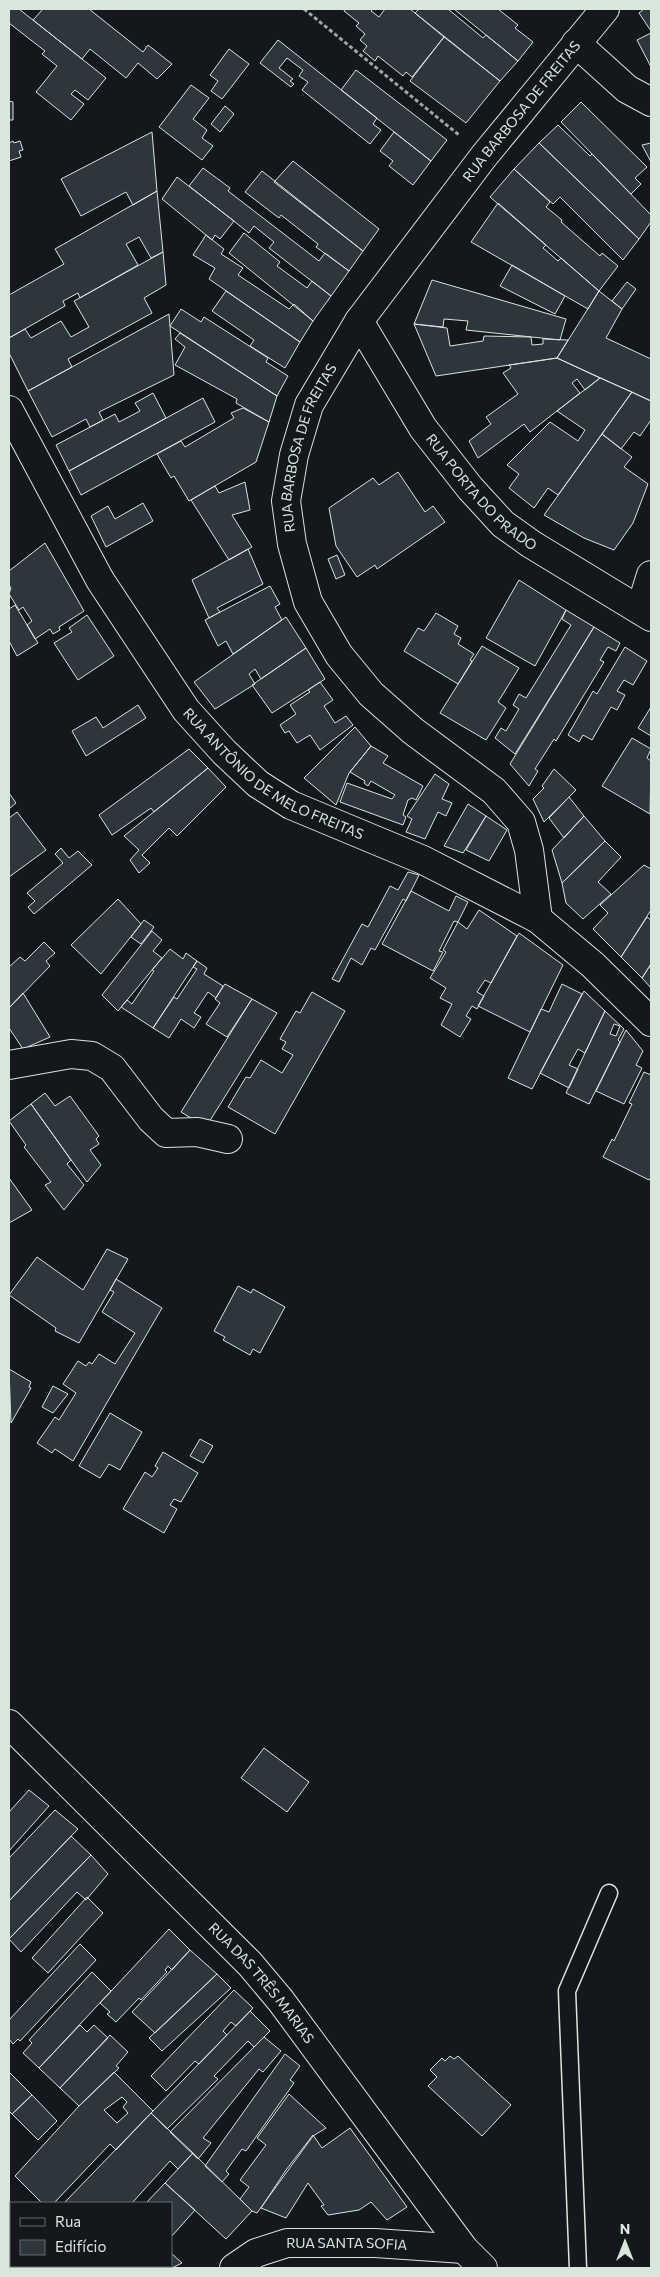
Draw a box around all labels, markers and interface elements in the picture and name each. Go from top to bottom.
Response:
street label: RUA BARBOSA DE FREITAS [459,37,584,185]
street label: RUA BARBOSA DE FREITAS [277,360,340,533]
street label: RUA PORTA DO PRADO [423,430,541,554]
street label: RUA ANTÔNIO DE MELO FREITAS [180,704,367,842]
street label: RUA DAS TRÊS MARIAS [205,1919,318,2046]
legend [10,2202,172,2267]
text: Rua [55,2212,81,2230]
north arrow [600,2217,650,2267]
text: N [620,2220,630,2237]
street label: RUA SANTA SOFIA [286,2234,408,2253]
text: Edifício [55,2237,106,2255]

